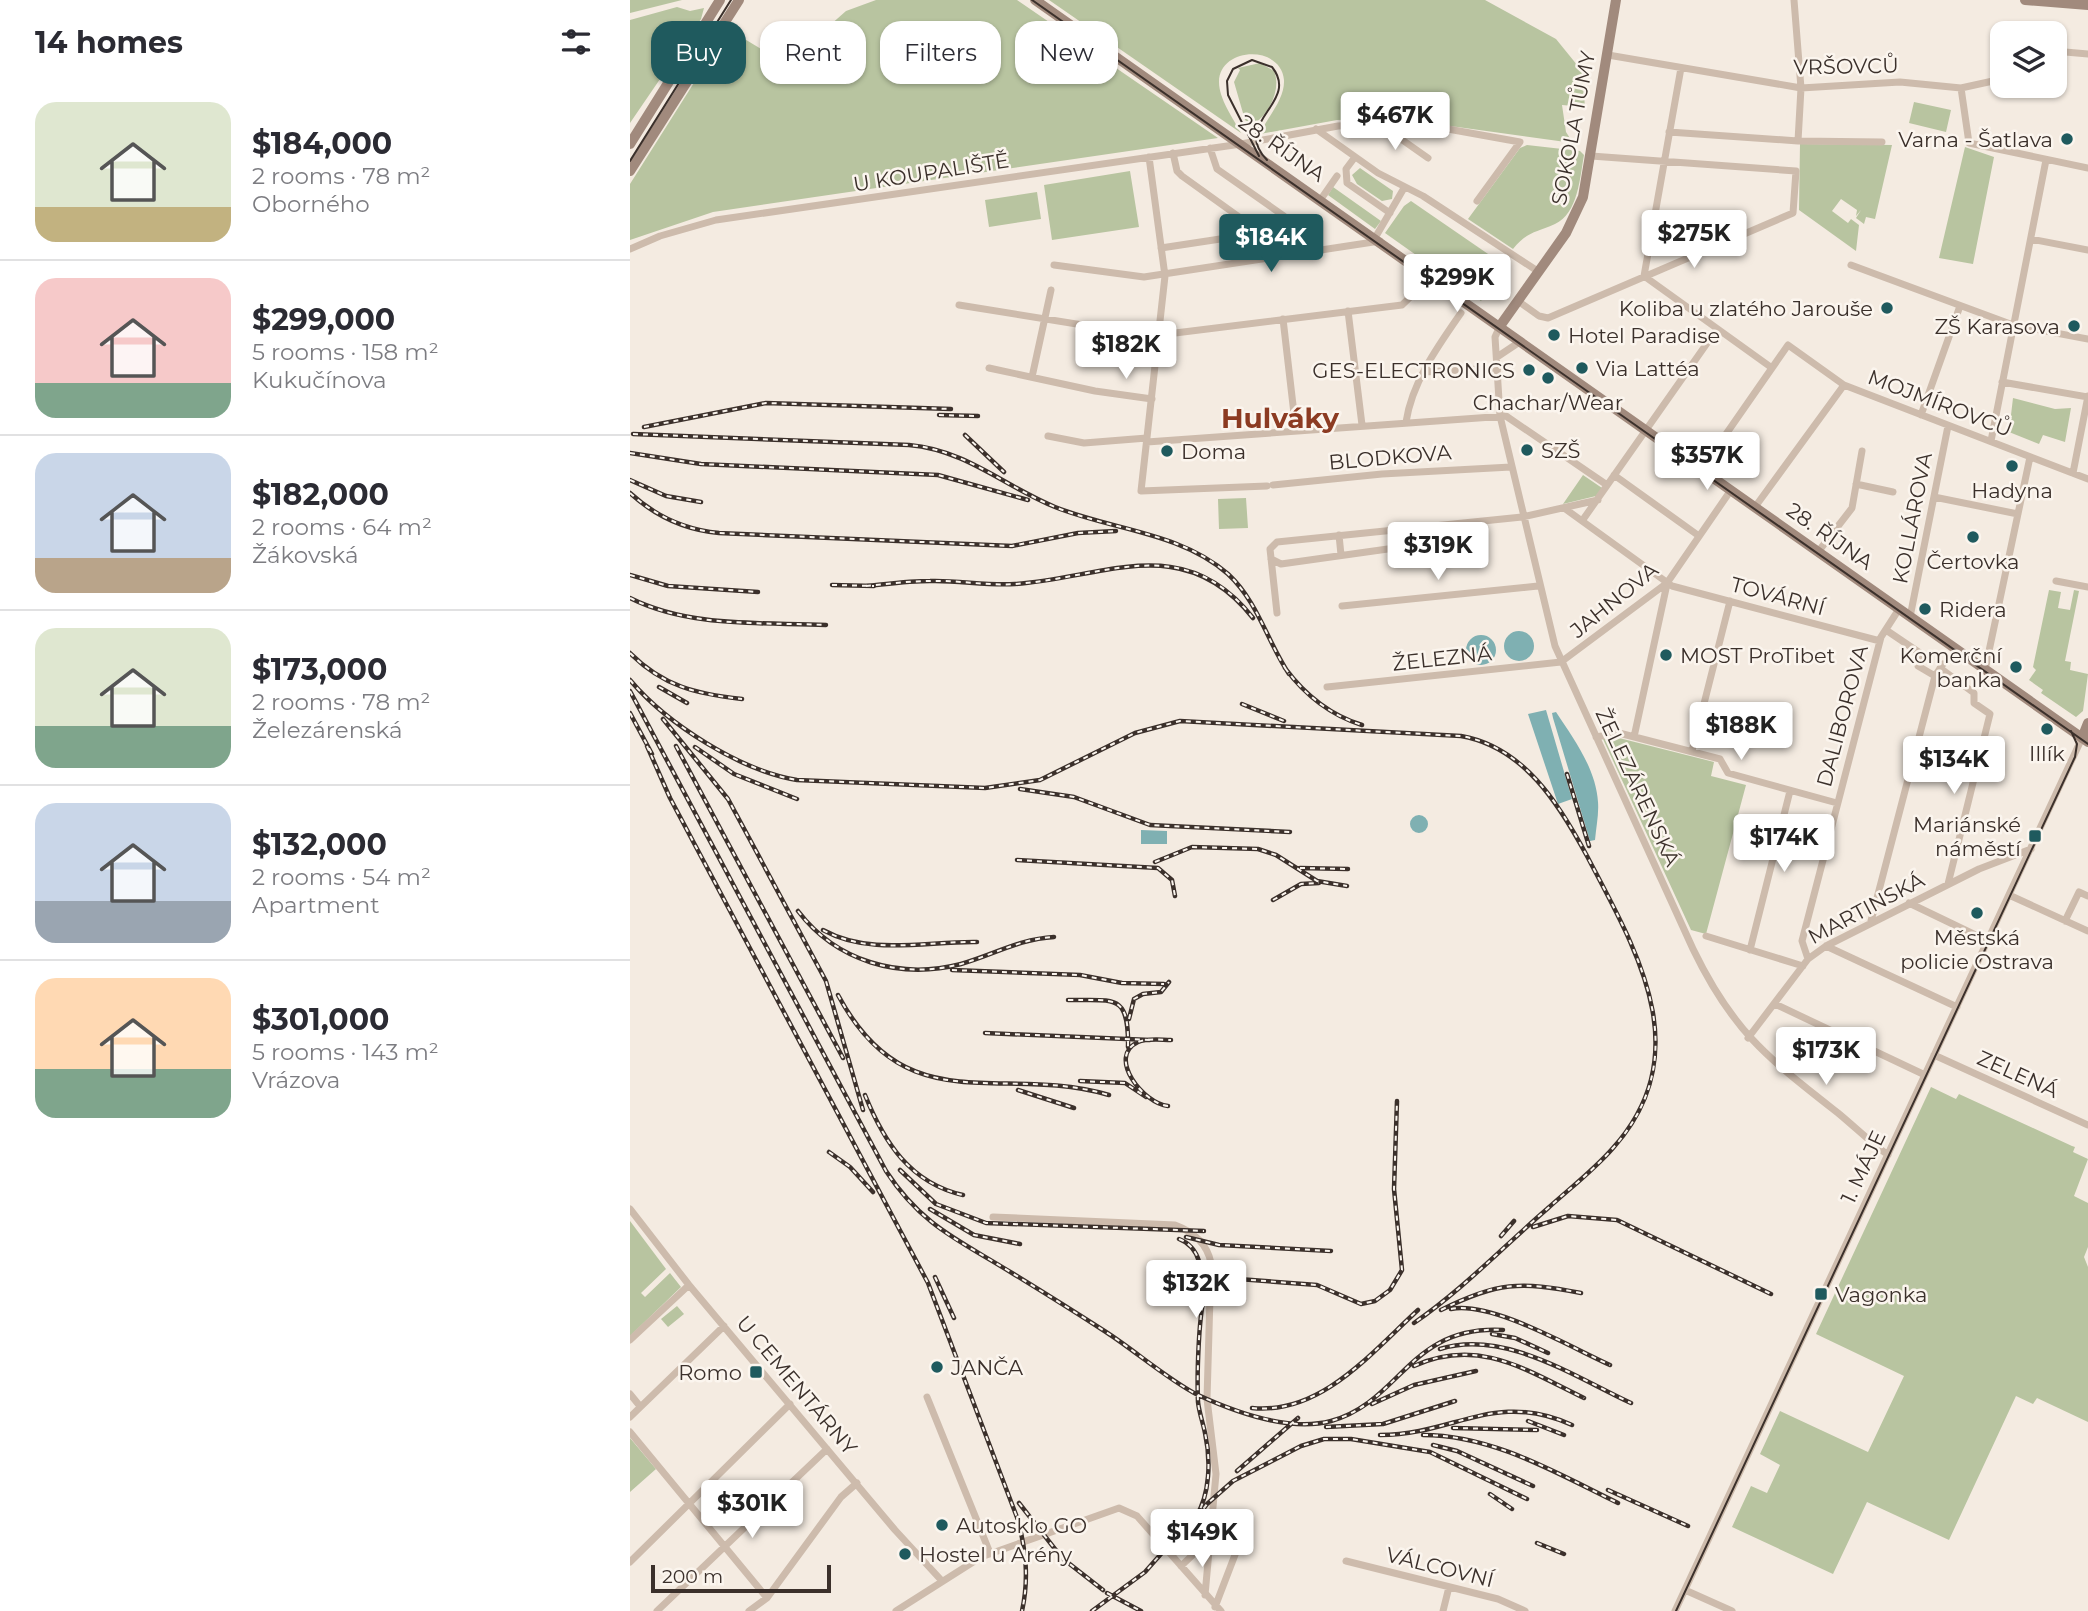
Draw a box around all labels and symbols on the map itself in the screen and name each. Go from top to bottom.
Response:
street label: SOKOLA TŮMY [1546,48,1600,207]
street label: VRŠOVCŮ [1793,53,1899,79]
pin: $467K [1346,92,1444,152]
street label: 28. ŘÍJNA [1234,109,1331,187]
place label: Varna - Šatlava [1898,127,2053,152]
marker: Varna - Šatlava [2059,131,2075,147]
street label: U KOUPALIŠTĚ [851,147,1011,197]
pin: $275K [1645,210,1743,270]
pin: $184K [1222,215,1320,274]
pin: $299K [1408,254,1506,314]
place label: Koliba u zlatého Jarouše [1619,296,1873,321]
marker: Koliba u zlatého Jarouše [1879,300,1895,316]
place label: ZŠ Karasova [1934,314,2060,339]
marker: ZŠ Karasova [2066,318,2082,334]
pin: $182K [1077,322,1175,381]
place label: Hotel Paradise [1568,323,1720,348]
marker: Hotel Paradise [1546,327,1562,343]
place label: Via Lattéa [1596,356,1700,381]
place label: GES-ELECTRONICS [1312,358,1515,383]
marker: Via Lattéa [1574,360,1590,376]
marker: GES-ELECTRONICS [1521,362,1537,378]
street label: MOJMÍROVCŮ [1864,364,2016,442]
marker: Chachar/Wear [1540,370,1556,386]
place label: Chachar/Wear [1473,390,1623,415]
district label: Hulváky [1221,401,1339,435]
pin: $357K [1658,433,1756,492]
place label: SZŠ [1541,438,1581,463]
place label: Doma [1181,439,1246,464]
street label: BLODKOVA [1328,439,1453,475]
marker: SZŠ [1519,442,1535,458]
marker: Doma [1159,443,1175,459]
street label: KOLLÁROVA [1887,449,1937,586]
marker: Hadyna [2004,458,2020,474]
place label: Hadyna [1971,478,2053,503]
street label: 28. ŘÍJNA [1782,497,1879,575]
pin: $319K [1389,522,1487,582]
marker: Čertovka [1965,529,1981,545]
place label: Čertovka [1926,549,2020,574]
street label: JAHNOVA [1564,556,1664,644]
street label: TOVÁRNÍ [1728,571,1829,621]
place label: Ridera [1939,597,2007,622]
marker: Ridera [1917,601,1933,617]
street label: ŽELEZNÁ [1391,640,1494,676]
street label: DALIBOROVA [1811,642,1873,790]
place label: MOST ProTibet [1680,643,1835,668]
place label: Komerční banka [1900,643,2003,692]
marker: MOST ProTibet [1658,647,1674,663]
marker: Komerční banka [2008,659,2024,675]
pin: $188K [1692,702,1790,762]
street label: ŽELEZÁRENSKÁ [1590,704,1686,871]
marker: Illík [2039,721,2055,737]
pin: $134K [1905,736,2003,796]
place label: Illík [2029,741,2065,766]
place label: Mariánské náměstí [1913,812,2022,861]
pin: $174K [1735,814,1833,874]
marker: Mariánské náměstí [2027,828,2043,844]
street label: MARTINSKÁ [1804,867,1929,949]
marker: Městská policie Ostrava [1969,905,1985,921]
place label: Městská policie Ostrava [1900,925,2054,974]
pin: $173K [1777,1028,1875,1087]
street label: ZELENÁ [1974,1045,2063,1103]
street label: 1. MÁJE [1835,1127,1891,1207]
pin: $132K [1147,1260,1245,1320]
place label: Vagonka [1835,1282,1927,1307]
marker: Vagonka [1813,1286,1829,1302]
street label: U CEMENTÁRNY [732,1310,863,1460]
place label: JANČA [950,1355,1024,1380]
marker: JANČA [929,1359,945,1375]
place label: Romo [678,1360,742,1385]
marker: Romo [748,1364,764,1380]
pin: $301K [703,1480,801,1540]
pin: $149K [1153,1510,1251,1569]
place label: Autosklo GO [956,1513,1087,1538]
marker: Autosklo GO [934,1517,950,1533]
place label: Hostel u Arény [919,1542,1073,1567]
street label: VÁLCOVNÍ [1384,1542,1497,1593]
marker: Hostel u Arény [897,1546,913,1562]
scale bar [651,1562,831,1594]

